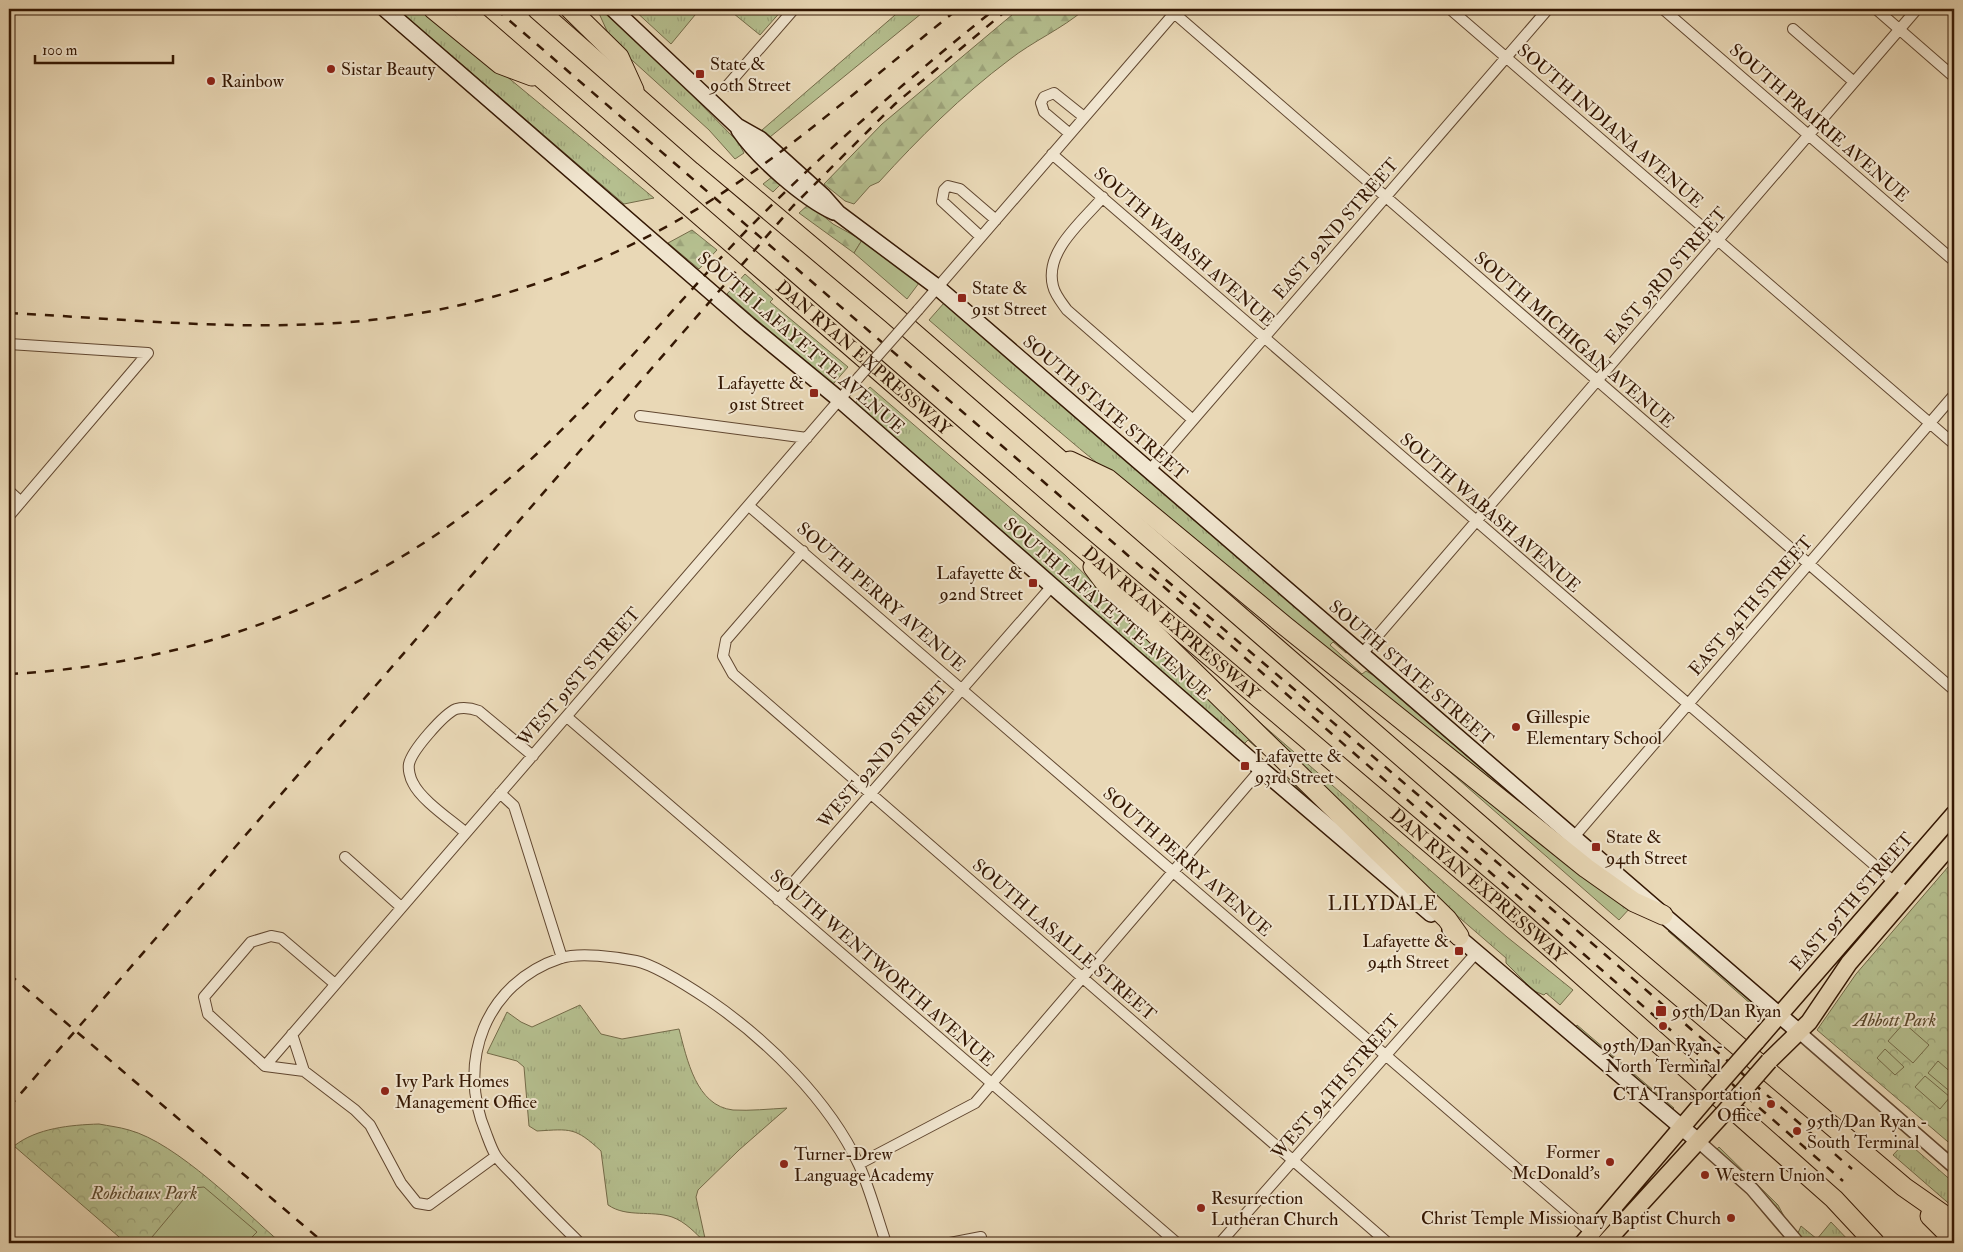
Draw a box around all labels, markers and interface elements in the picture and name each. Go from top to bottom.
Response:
scale bar [35,32,172,64]
street label: SOUTH INDIANA AVENUE [1512,39,1708,213]
street label: SOUTH PRAIRIE AVENUE [1724,39,1914,207]
text: 100 m [42,41,78,60]
place label: State & 90th Street [708,53,791,97]
place label: Sistar Beauty [341,58,436,81]
marker: Sistar Beauty [325,63,337,75]
marker: State & 90th Street [694,68,706,80]
place label: Rainbow [221,70,285,93]
marker: Rainbow [205,75,217,87]
street label: EAST 92ND STREET [1268,153,1404,304]
street label: SOUTH WABASH AVENUE [1089,162,1279,332]
street label: EAST 93RD STREET [1600,202,1732,349]
street label: SOUTH LAFAYETTE AVENUE [693,247,909,439]
street label: SOUTH MICHIGAN AVENUE [1469,247,1679,433]
street label: DAN RYAN EXPRESSWAY [771,275,957,441]
place label: State & 91st Street [970,277,1047,321]
marker: State & 91st Street [956,292,968,304]
street label: SOUTH STATE STREET [1018,330,1193,486]
place label: Lafayette & 91st Street [717,372,804,416]
marker: Lafayette & 91st Street [808,387,820,399]
street label: SOUTH WABASH AVENUE [1395,428,1585,598]
street label: SOUTH LAFAYETTE AVENUE [999,513,1215,705]
street label: SOUTH PERRY AVENUE [792,517,970,677]
street label: EAST 94TH STREET [1684,531,1818,681]
street label: DAN RYAN EXPRESSWAY [1078,541,1265,705]
place label: Lafayette & 92nd Street [936,562,1023,606]
marker: Lafayette & 92nd Street [1027,577,1039,589]
street label: SOUTH STATE STREET [1324,595,1499,751]
street label: WEST 91ST STREET [512,602,646,752]
street label: WEST 92ND STREET [812,676,953,834]
place label: Gillespie Elementary School [1526,706,1662,750]
marker: Gillespie Elementary School [1510,721,1522,733]
place label: Lafayette & 93rd Street [1253,745,1342,789]
marker: Lafayette & 93rd Street [1239,760,1251,772]
street label: SOUTH PERRY AVENUE [1098,782,1276,942]
street label: DAN RYAN EXPRESSWAY [1385,803,1571,968]
place label: State & 94th Street [1604,826,1688,870]
street label: EAST 95TH STREET [1786,828,1919,976]
marker: State & 94th Street [1590,841,1602,853]
street label: SOUTH LASALLE STREET [967,854,1161,1027]
street label: SOUTH WENTWORTH AVENUE [765,864,999,1072]
district label: LILYDALE [1328,892,1438,916]
place label: Lafayette & 94th Street [1362,930,1449,974]
marker: Lafayette & 94th Street [1453,945,1465,957]
place label: 95th/Dan Ryan [1670,1000,1781,1023]
marker: 95th/Dan Ryan [1654,1004,1668,1018]
street label: WEST 94TH STREET [1266,1009,1406,1165]
park label: Abbott Park [1852,1009,1936,1032]
marker: 95th/Dan Ryan - North Terminal [1657,1020,1669,1032]
place label: 95th/Dan Ryan - North Terminal [1601,1034,1723,1078]
place label: Ivy Park Homes Management Office [395,1070,537,1114]
place label: CTA Transportation Office [1613,1083,1761,1127]
marker: Ivy Park Homes Management Office [379,1085,391,1097]
marker: CTA Transportation Office [1765,1098,1777,1110]
place label: 95th/Dan Ryan - South Terminal [1805,1110,1928,1154]
marker: 95th/Dan Ryan - South Terminal [1791,1125,1803,1137]
place label: Former McDonald's [1512,1141,1600,1185]
place label: Turner-Drew Language Academy [794,1143,935,1187]
marker: Former McDonald's [1604,1156,1616,1168]
marker: Turner-Drew Language Academy [778,1158,790,1170]
place label: Western Union [1714,1164,1825,1187]
marker: Western Union [1699,1169,1711,1181]
park label: Robichaux Park [90,1182,197,1205]
place label: Resurrection Lutheran Church [1211,1187,1339,1231]
marker: Resurrection Lutheran Church [1195,1202,1207,1214]
place label: Christ Temple Missionary Baptist Church [1421,1207,1722,1230]
marker: Christ Temple Missionary Baptist Church [1725,1212,1737,1224]

